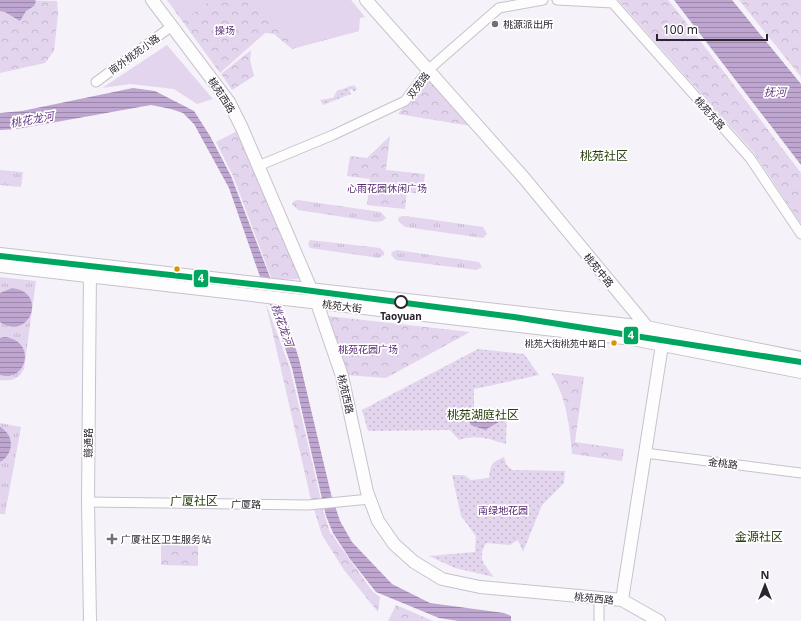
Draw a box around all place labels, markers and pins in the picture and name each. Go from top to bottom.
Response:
place label: 桃源派出所 [503,17,553,31]
marker: 桃源派出所 [490,19,500,29]
unlabelled marker [172,264,182,274]
marker: Taoyuan [394,295,408,309]
place label: Taoyuan [380,309,422,323]
place label: 桃苑大街桃苑中路口 [525,337,606,350]
marker: 桃苑大街桃苑中路口 [609,338,619,348]
place label: 广厦社区卫生服务站 [121,532,211,546]
marker: 广厦社区卫生服务站 [106,533,118,545]

